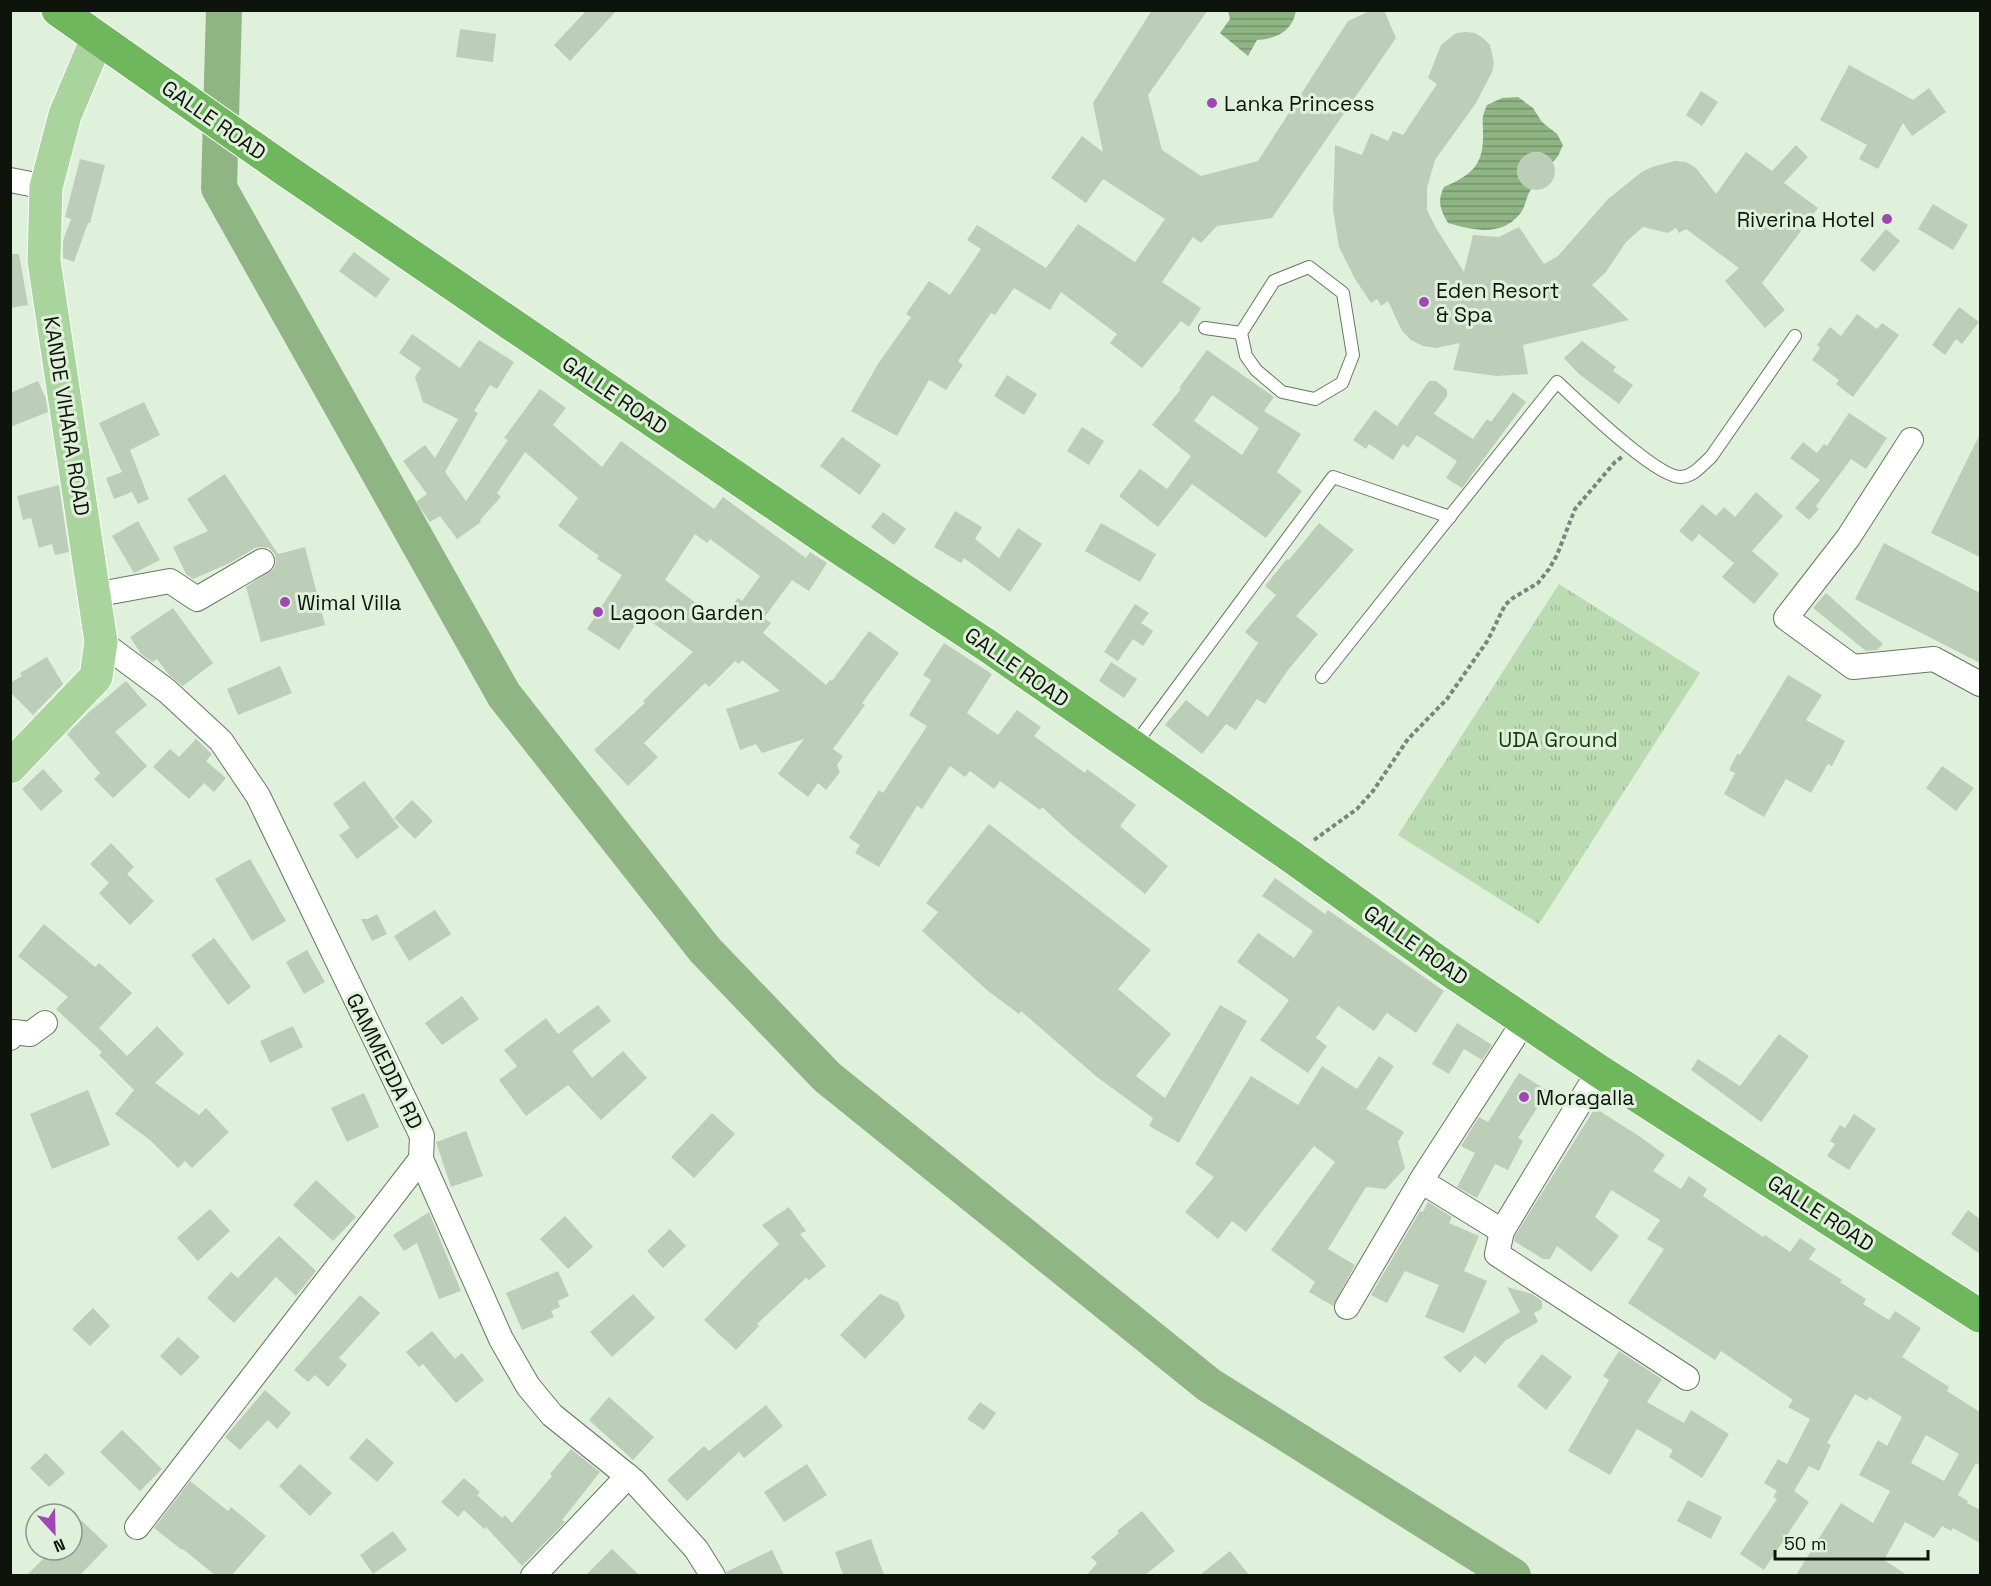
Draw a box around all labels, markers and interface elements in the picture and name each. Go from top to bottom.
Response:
street label: GALLE ROAD [156,74,272,166]
place label: Lanka Princess [1224,90,1375,117]
marker: Lanka Princess [1205,96,1219,110]
place label: Riverina Hotel [1737,206,1875,233]
marker: Riverina Hotel [1880,212,1894,226]
place label: Eden Resort & Spa [1436,277,1559,328]
marker: Eden Resort & Spa [1417,295,1431,309]
street label: KANDE VIHARA ROAD [38,314,96,518]
street label: GALLE ROAD [557,350,673,440]
place label: Wimal Villa [297,589,401,616]
marker: Wimal Villa [278,595,292,609]
place label: Lagoon Garden [610,599,763,626]
marker: Lagoon Garden [591,605,605,619]
street label: GALLE ROAD [959,621,1075,713]
park label: UDA Ground [1498,726,1618,753]
street label: GALLE ROAD [1358,899,1474,991]
street label: GAMMEDDA RD [340,989,430,1133]
place label: Moragalla [1536,1084,1634,1111]
marker: Moragalla [1517,1090,1531,1104]
street label: GALLE ROAD [1763,1169,1879,1257]
north arrow [24,1502,84,1562]
scale bar [1775,1523,1928,1561]
text: 50 m [1784,1532,1826,1555]
text: N [51,1534,68,1557]

